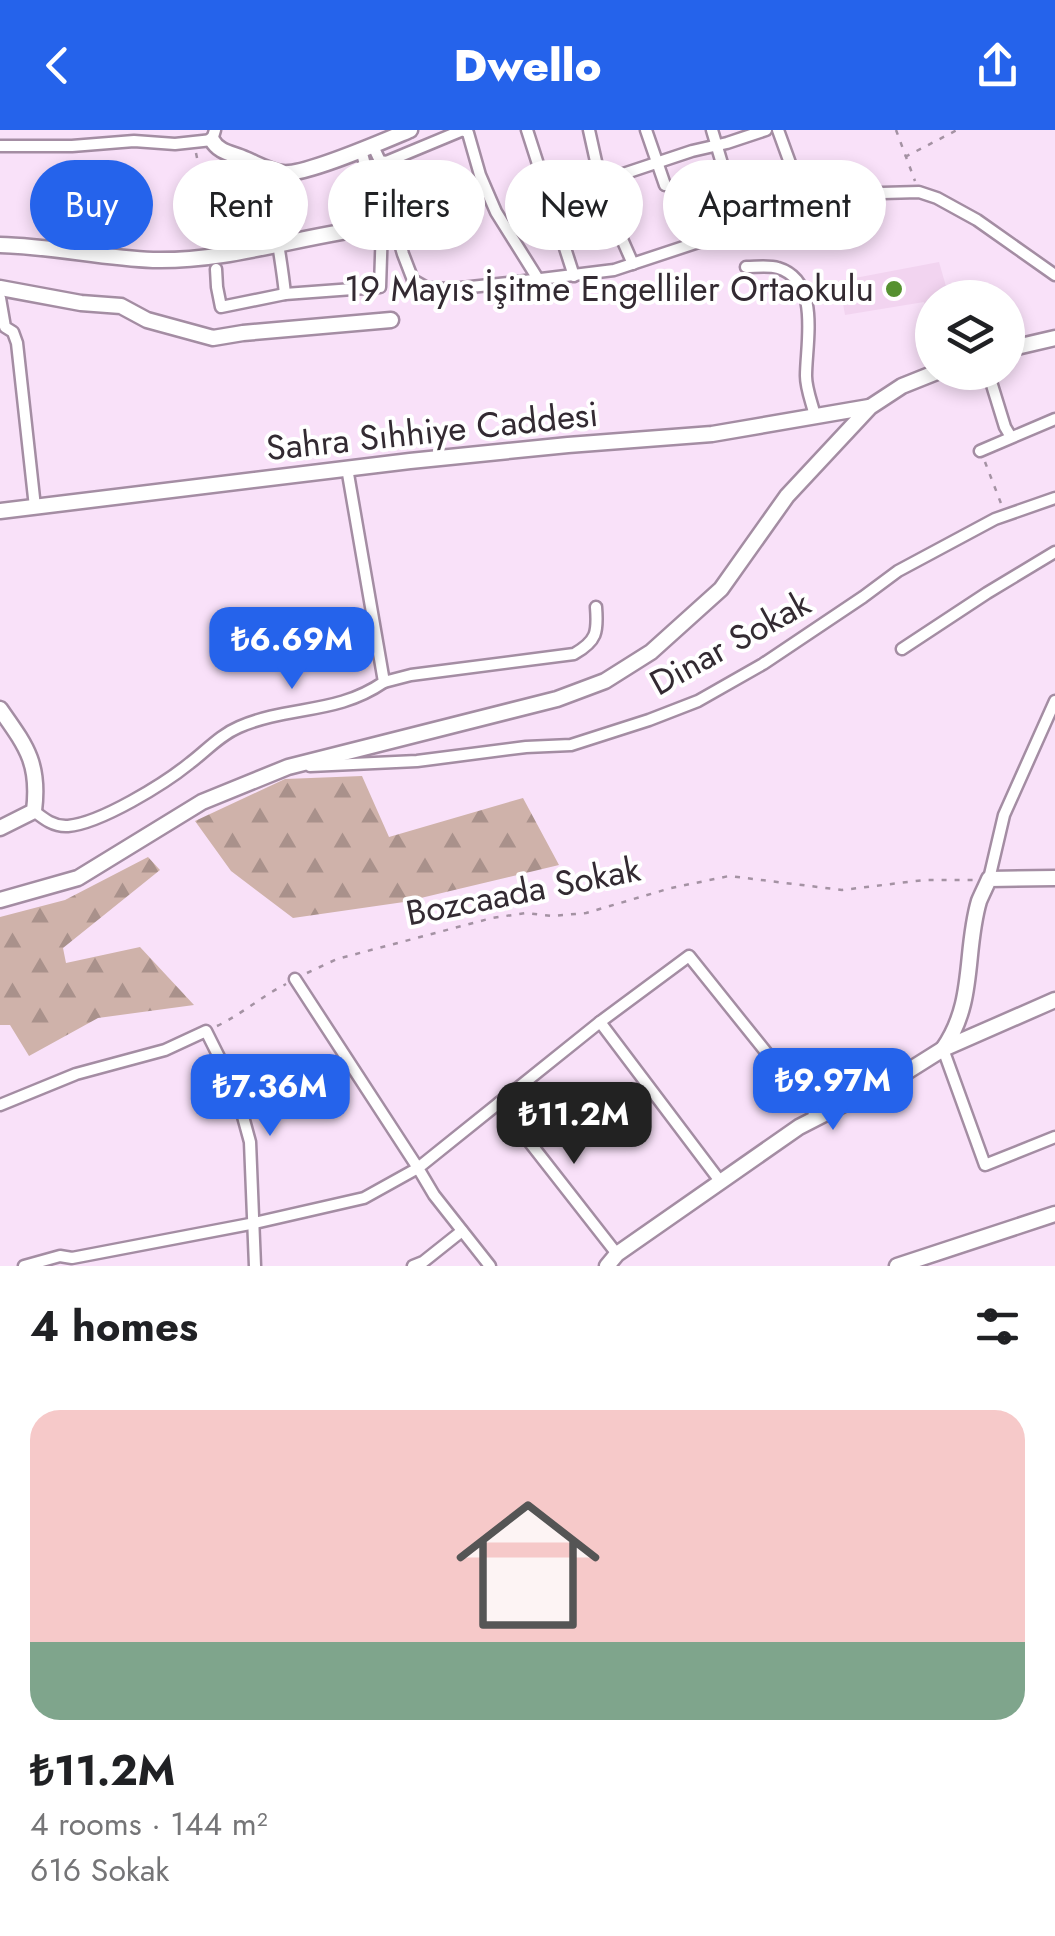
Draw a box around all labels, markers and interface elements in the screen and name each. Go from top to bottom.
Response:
text: Dwello [453,33,602,98]
icon: back [30,38,85,93]
icon: share [970,38,1025,93]
chip: Buy [30,160,153,250]
chip: Rent [173,160,308,250]
chip: Filters [328,160,485,250]
chip: New [505,160,643,250]
chip: Apartment [663,160,886,250]
place label: 19 Mayıs İşitme Engelliler Ortaokulu [344,264,874,314]
marker: 19 Mayıs İşitme Engelliler Ortaokulu [883,278,905,300]
map controls [915,280,1025,390]
button: layers [915,280,1025,390]
street label: Sahra Sıhhiye Caddesi [264,389,600,473]
street label: Dinar Sokak [641,578,820,708]
pin: ₺6.69M [211,607,373,692]
text: ₺6.69M [231,616,353,662]
street label: Bozcaada Sokak [402,844,645,938]
pin: ₺9.97M [752,1048,914,1133]
pin: ₺7.36M [189,1054,351,1139]
text: ₺9.97M [775,1057,891,1103]
text: ₺7.36M [213,1063,327,1109]
pin: ₺11.2M [493,1082,655,1167]
text: ₺11.2M [519,1091,629,1137]
text: 4 homes [30,1296,198,1357]
icon: filters [970,1299,1025,1354]
icon: home [438,1475,618,1655]
text: ₺11.2M [30,1740,175,1801]
text: 4 rooms · 144 m² [30,1801,268,1847]
text: 616 Sokak [30,1847,169,1893]

